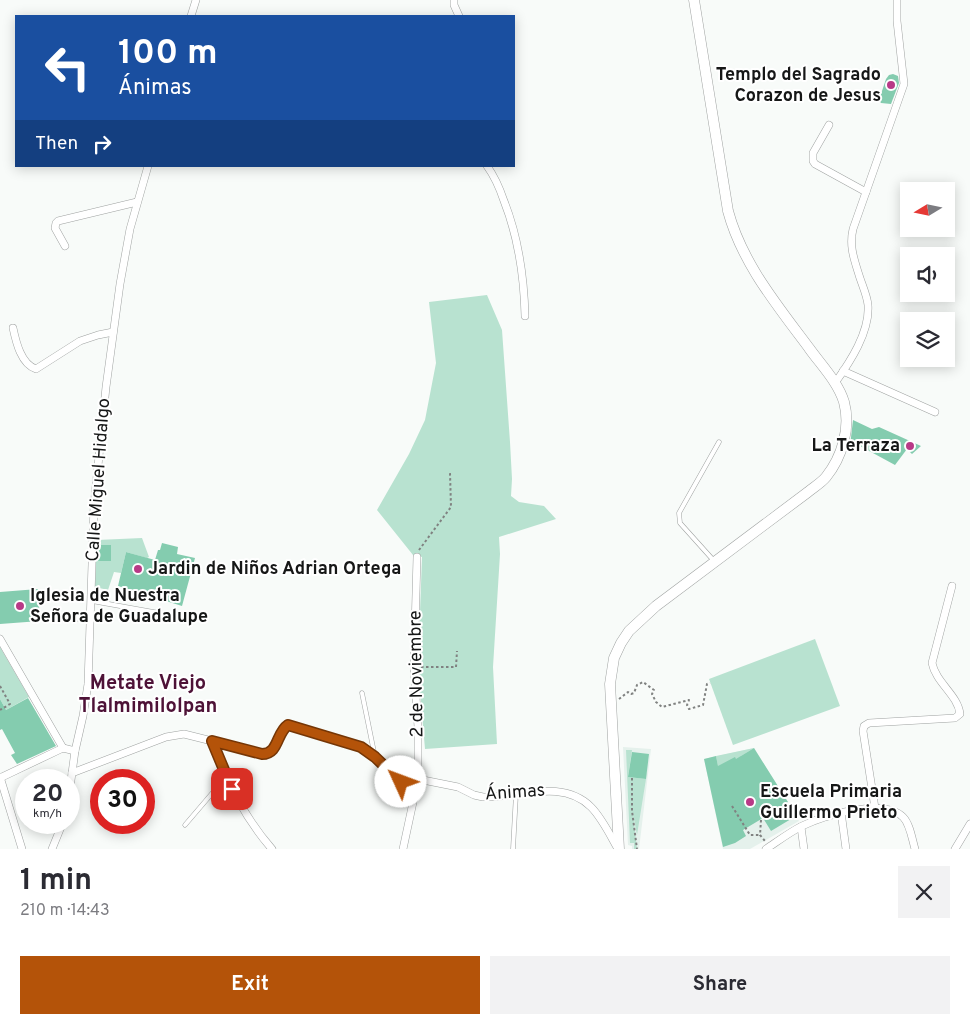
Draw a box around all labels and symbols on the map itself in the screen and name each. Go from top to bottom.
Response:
place label: Templo del Sagrado Corazon de Jesus [716,64,881,108]
marker: Templo del Sagrado Corazon de Jesus [885,79,897,91]
north arrow [900,182,955,238]
street label: Calle Miguel Hidalgo [82,397,116,563]
place label: La Terraza [811,435,900,458]
marker: La Terraza [904,440,916,452]
place label: Jardin de Niños Adrian Ortega [148,558,401,581]
marker: Jardin de Niños Adrian Ortega [132,563,144,575]
place label: Iglesia de Nuestra Señora de Guadalupe [30,585,208,629]
marker: Iglesia de Nuestra Señora de Guadalupe [14,600,26,612]
street label: 2 de Noviembre [404,610,430,738]
district label: Metate Viejo Tlalmimilolpan [79,671,217,720]
position arrow [374,755,426,807]
pin [211,768,253,810]
speed limit sign: 30 [90,769,155,834]
street label: Ánimas [484,777,546,807]
place label: Escuela Primaria Guillermo Prieto [760,781,902,825]
marker: Escuela Primaria Guillermo Prieto [744,796,756,808]

